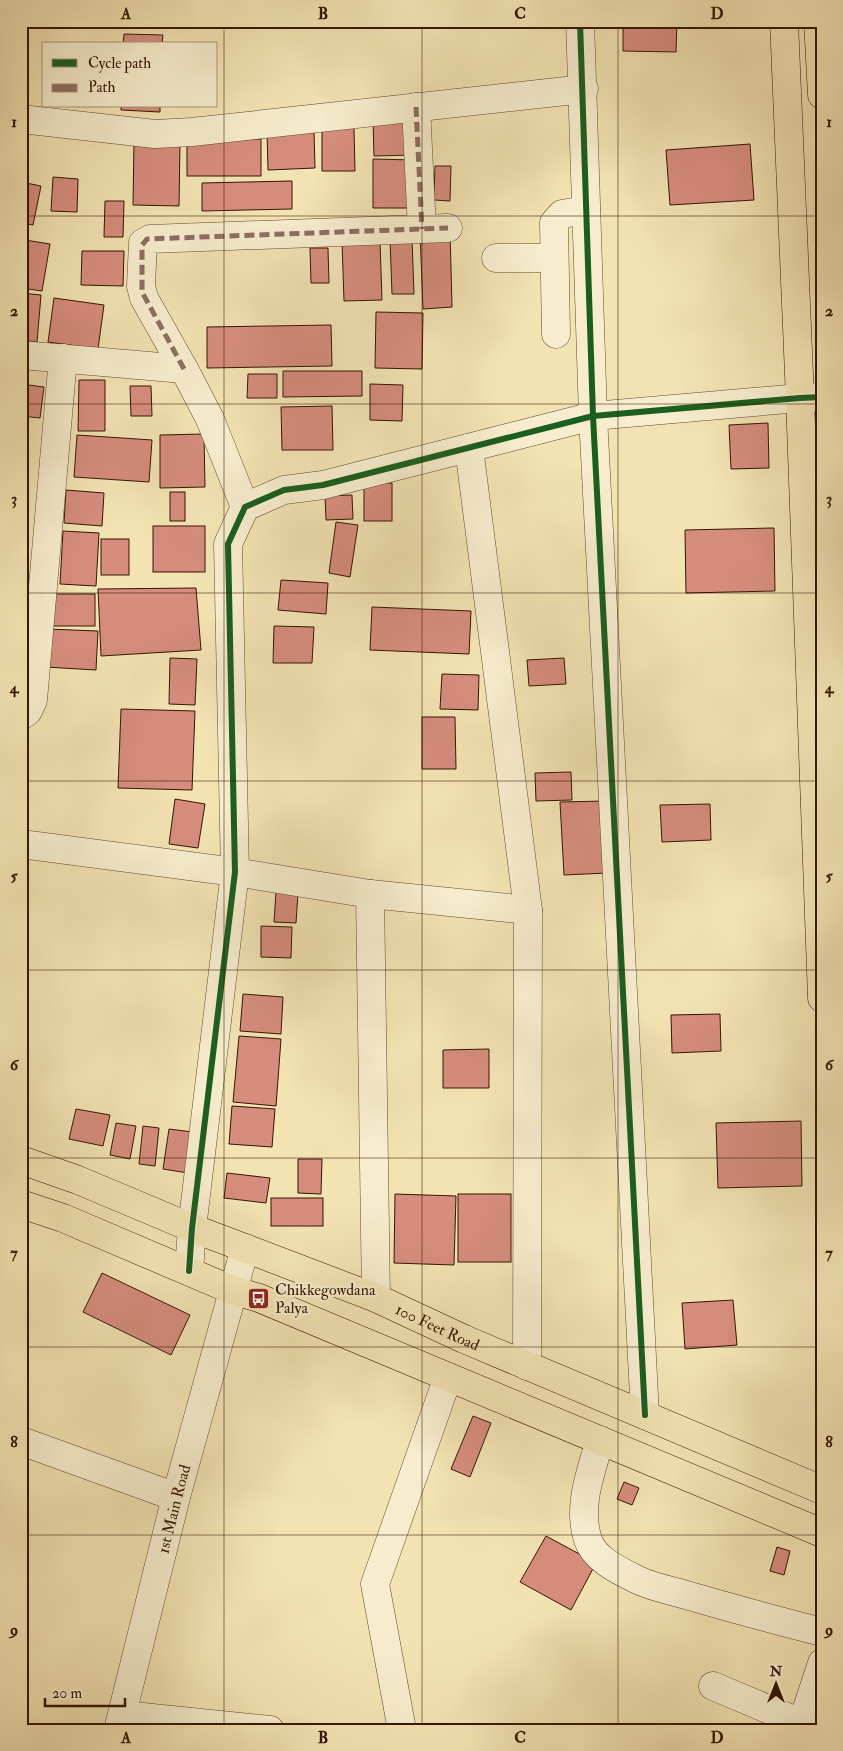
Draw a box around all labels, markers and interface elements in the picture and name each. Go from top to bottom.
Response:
text: A [120,4,132,24]
text: B [318,4,328,24]
text: C [514,4,526,24]
text: D [710,4,724,24]
legend [42,42,218,108]
text: Cycle path [88,54,151,74]
text: Path [88,78,115,97]
text: 1 [11,112,17,132]
text: 1 [826,112,832,132]
text: 2 [10,301,18,321]
text: 2 [825,301,833,321]
text: 3 [11,489,17,509]
text: 3 [826,489,832,509]
text: 4 [9,678,20,698]
text: 4 [824,678,835,698]
text: 5 [10,866,18,886]
text: 5 [825,866,833,886]
text: 6 [10,1055,20,1075]
text: 6 [825,1055,835,1075]
text: 7 [10,1243,18,1263]
text: 7 [825,1243,833,1263]
place label: Chikkegowdana Palya [275,1280,376,1318]
bus stop icon: Chikkegowdana Palya [247,1286,271,1310]
street label: 100 Feet Road [392,1299,483,1355]
text: 8 [10,1432,18,1452]
text: 8 [825,1432,833,1452]
street label: 1st Main Road [153,1462,196,1556]
text: 9 [8,1620,18,1640]
text: 9 [823,1620,833,1640]
north arrow [750,1658,800,1708]
text: N [769,1663,783,1680]
scale bar [45,1676,125,1708]
text: 20 m [52,1684,82,1703]
text: A [120,1728,132,1748]
text: B [318,1728,328,1748]
text: C [514,1728,526,1748]
text: D [710,1728,724,1748]

